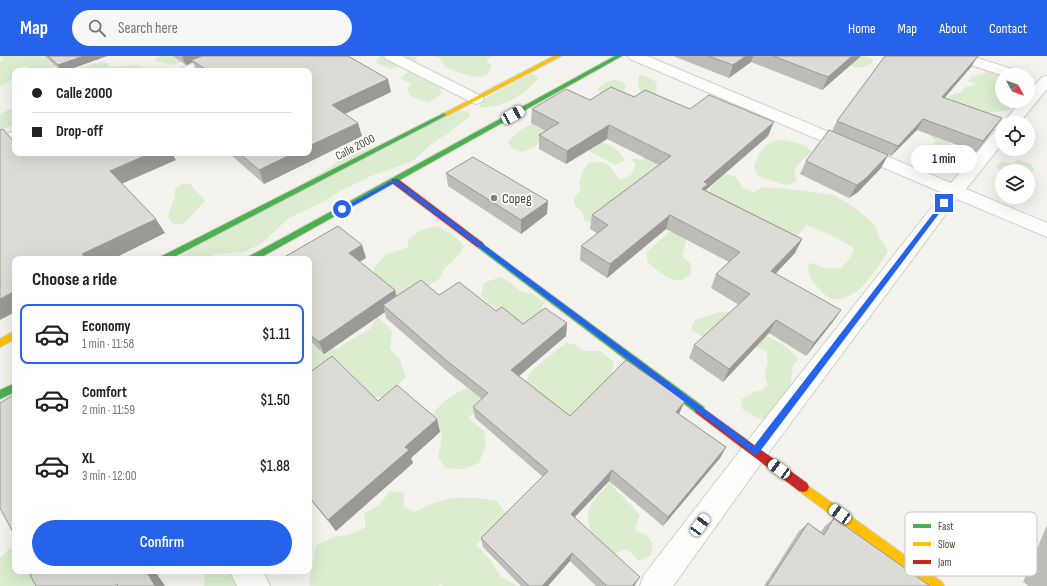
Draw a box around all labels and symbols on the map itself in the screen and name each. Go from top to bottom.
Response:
north arrow [995,68,1035,108]
car [500,104,526,126]
street label: Calle 2000 [333,131,378,164]
callout: 1 min [911,145,977,173]
place label: Copeg [502,190,532,207]
marker: Copeg [489,193,499,203]
route end [935,194,953,212]
route start [333,200,351,218]
car [766,457,792,481]
car [827,502,853,526]
car [688,512,712,538]
legend [905,512,1037,576]
text: Fast [938,520,954,533]
text: Slow [938,538,955,551]
text: Jam [937,556,952,569]

